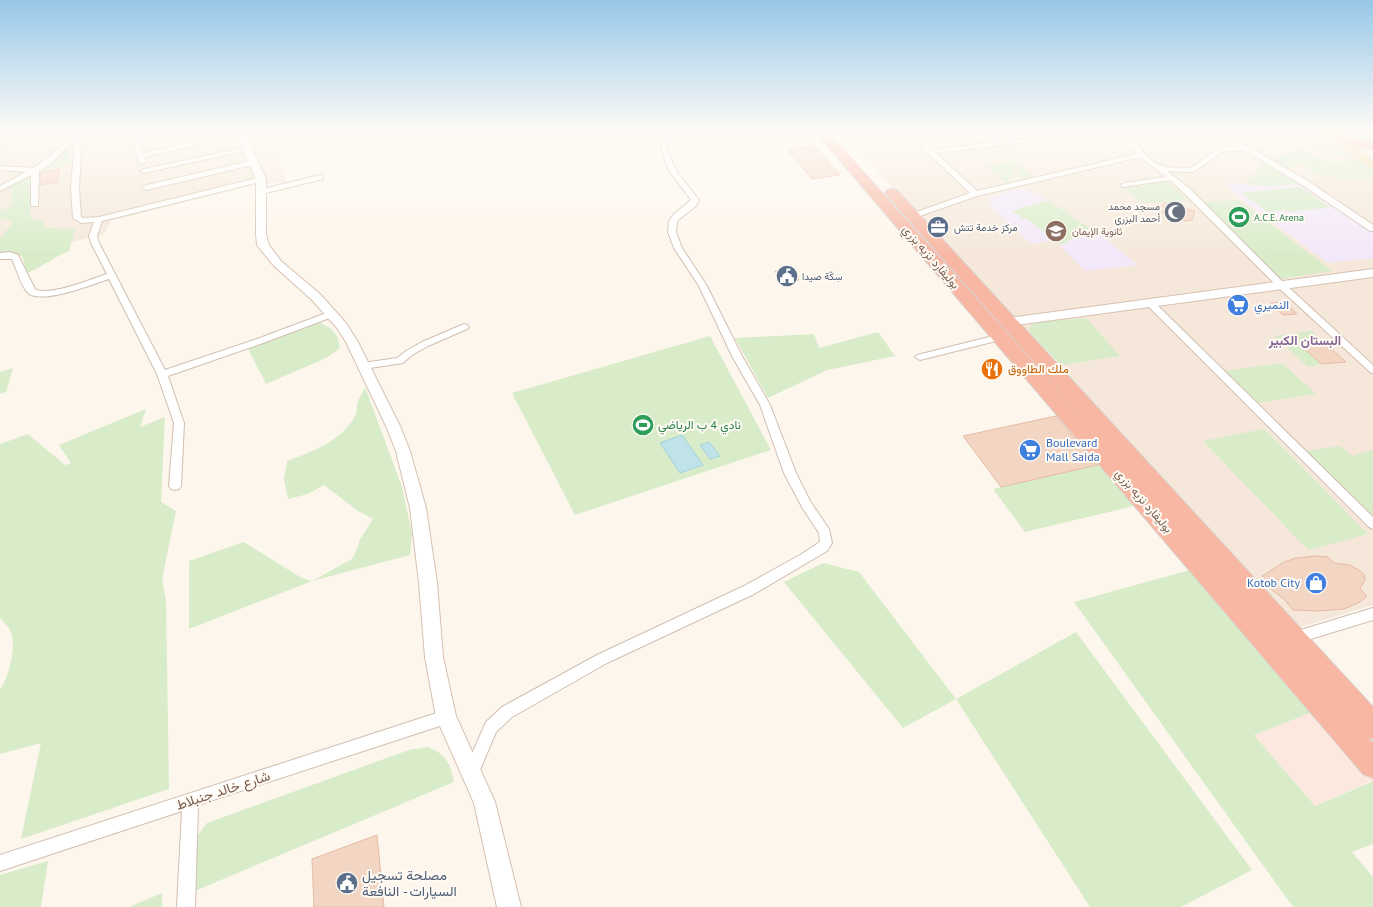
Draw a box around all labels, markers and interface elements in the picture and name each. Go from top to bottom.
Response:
mosque icon: مسجد محمد أحمد البزري [1162,199,1188,225]
place label: مسجد محمد أحمد البزري [1108,200,1161,227]
sports icon: A.C.E. Arena [1226,204,1252,230]
place label: A.C.E. Arena [1254,211,1304,224]
office icon: مركز خدمة تتش [925,214,951,240]
school or university icon: ثانوية الإيمان [1043,218,1069,244]
place label: مركز خدمة تتش [954,221,1018,234]
street label: بوليفارد نزيه بزري [897,222,963,294]
place label: ثانوية الإيمان [1072,225,1122,238]
public building icon: سِكّة صيدا [774,263,800,289]
place label: سِكّة صيدا [802,270,843,283]
supermarket icon: النميري [1225,292,1251,318]
place label: النميري [1254,297,1289,315]
district label: البستان الكبير [1268,332,1341,349]
restaurant icon: ملك الطاووق [979,356,1005,382]
place label: ملك الطاووق [1008,361,1069,377]
sports icon: نادي 4 ب الرياضي [630,412,656,438]
place label: نادي 4 ب الرياضي [658,417,741,435]
place label: Boulevard Mall Saida [1046,435,1100,464]
supermarket icon: Boulevard Mall Saida [1017,437,1043,463]
street label: بوليفارد نزيه بزري [1110,466,1176,538]
shop icon: Kotob City [1303,570,1329,596]
place label: Kotob City [1247,575,1300,590]
street label: شارع خالد جنبلاط [174,766,273,816]
place label: مصلحة تسجيل السيارات - النافعة [362,866,457,900]
public building icon: مصلحة تسجيل السيارات - النافعة [334,870,360,896]

